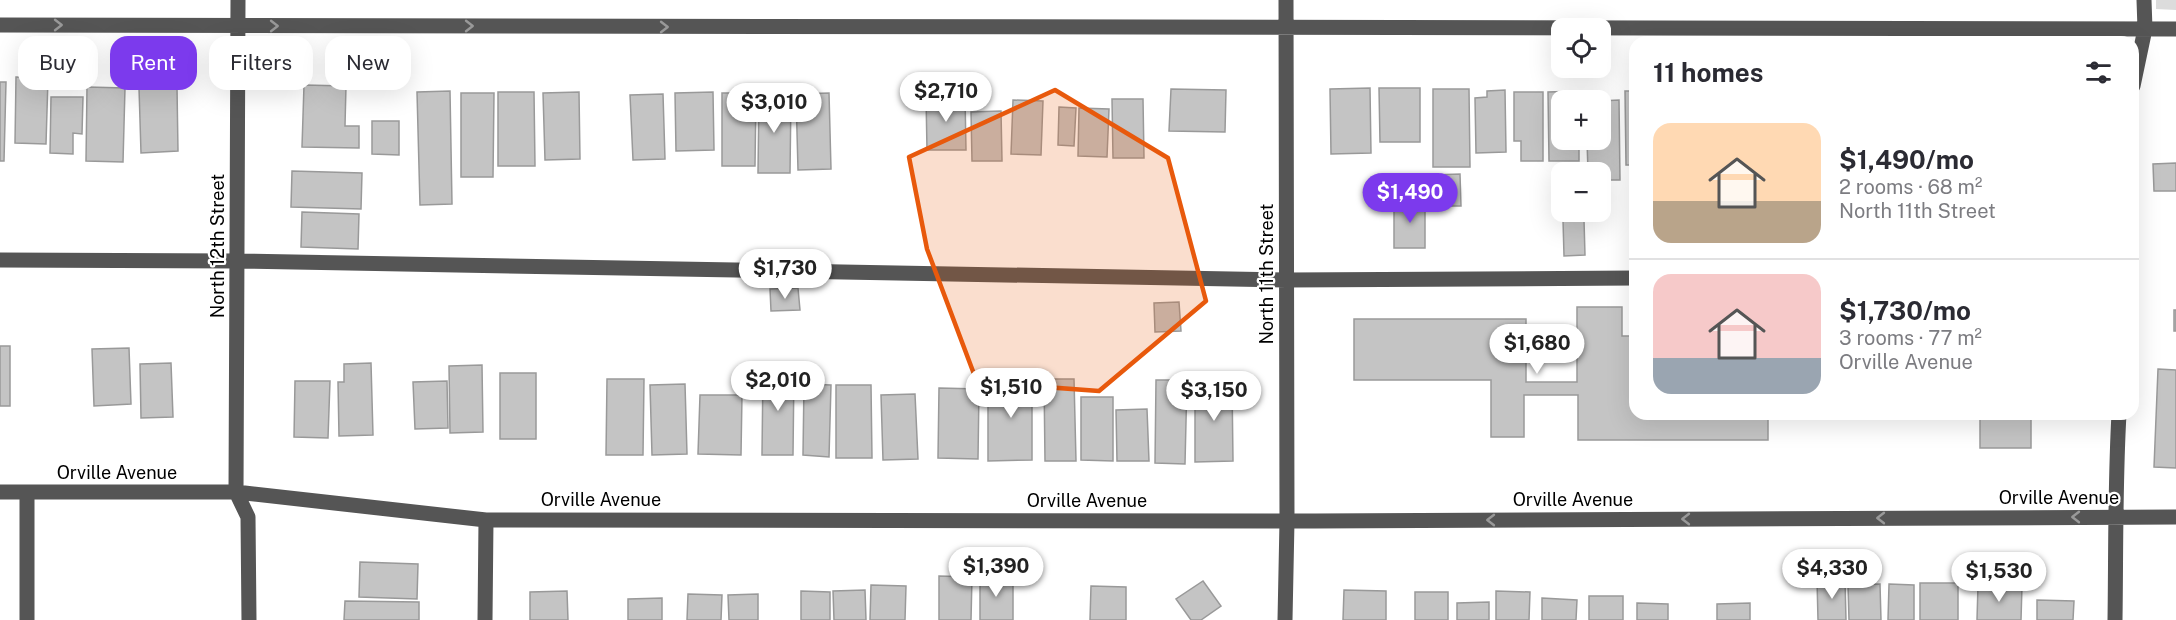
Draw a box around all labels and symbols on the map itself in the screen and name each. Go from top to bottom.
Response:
one-way arrow [54,19,63,32]
one-way arrow [270,20,279,32]
one-way arrow [465,20,474,32]
one-way arrow [660,21,669,33]
pin: $2,710 [897,72,995,123]
pin: $3,010 [725,83,823,134]
pin: $1,490 [1361,173,1459,224]
street label: North 12th Street [207,174,228,318]
street label: North 11th Street [1256,203,1277,345]
pin: $1,730 [736,249,834,300]
pin: $1,680 [1488,324,1586,375]
pin: $2,010 [729,361,827,412]
pin: $1,510 [962,368,1060,419]
pin: $3,150 [1165,371,1263,422]
street label: Orville Avenue [57,462,177,483]
street label: Orville Avenue [1999,487,2119,508]
street label: Orville Avenue [541,489,661,510]
street label: Orville Avenue [1513,489,1633,510]
street label: Orville Avenue [1027,490,1147,511]
one-way arrow [2071,511,2080,523]
one-way arrow [1876,512,1885,524]
one-way arrow [1681,513,1690,525]
one-way arrow [1486,514,1495,526]
pin: $1,390 [947,547,1045,598]
pin: $4,330 [1783,549,1881,600]
pin: $1,530 [1950,552,2048,603]

